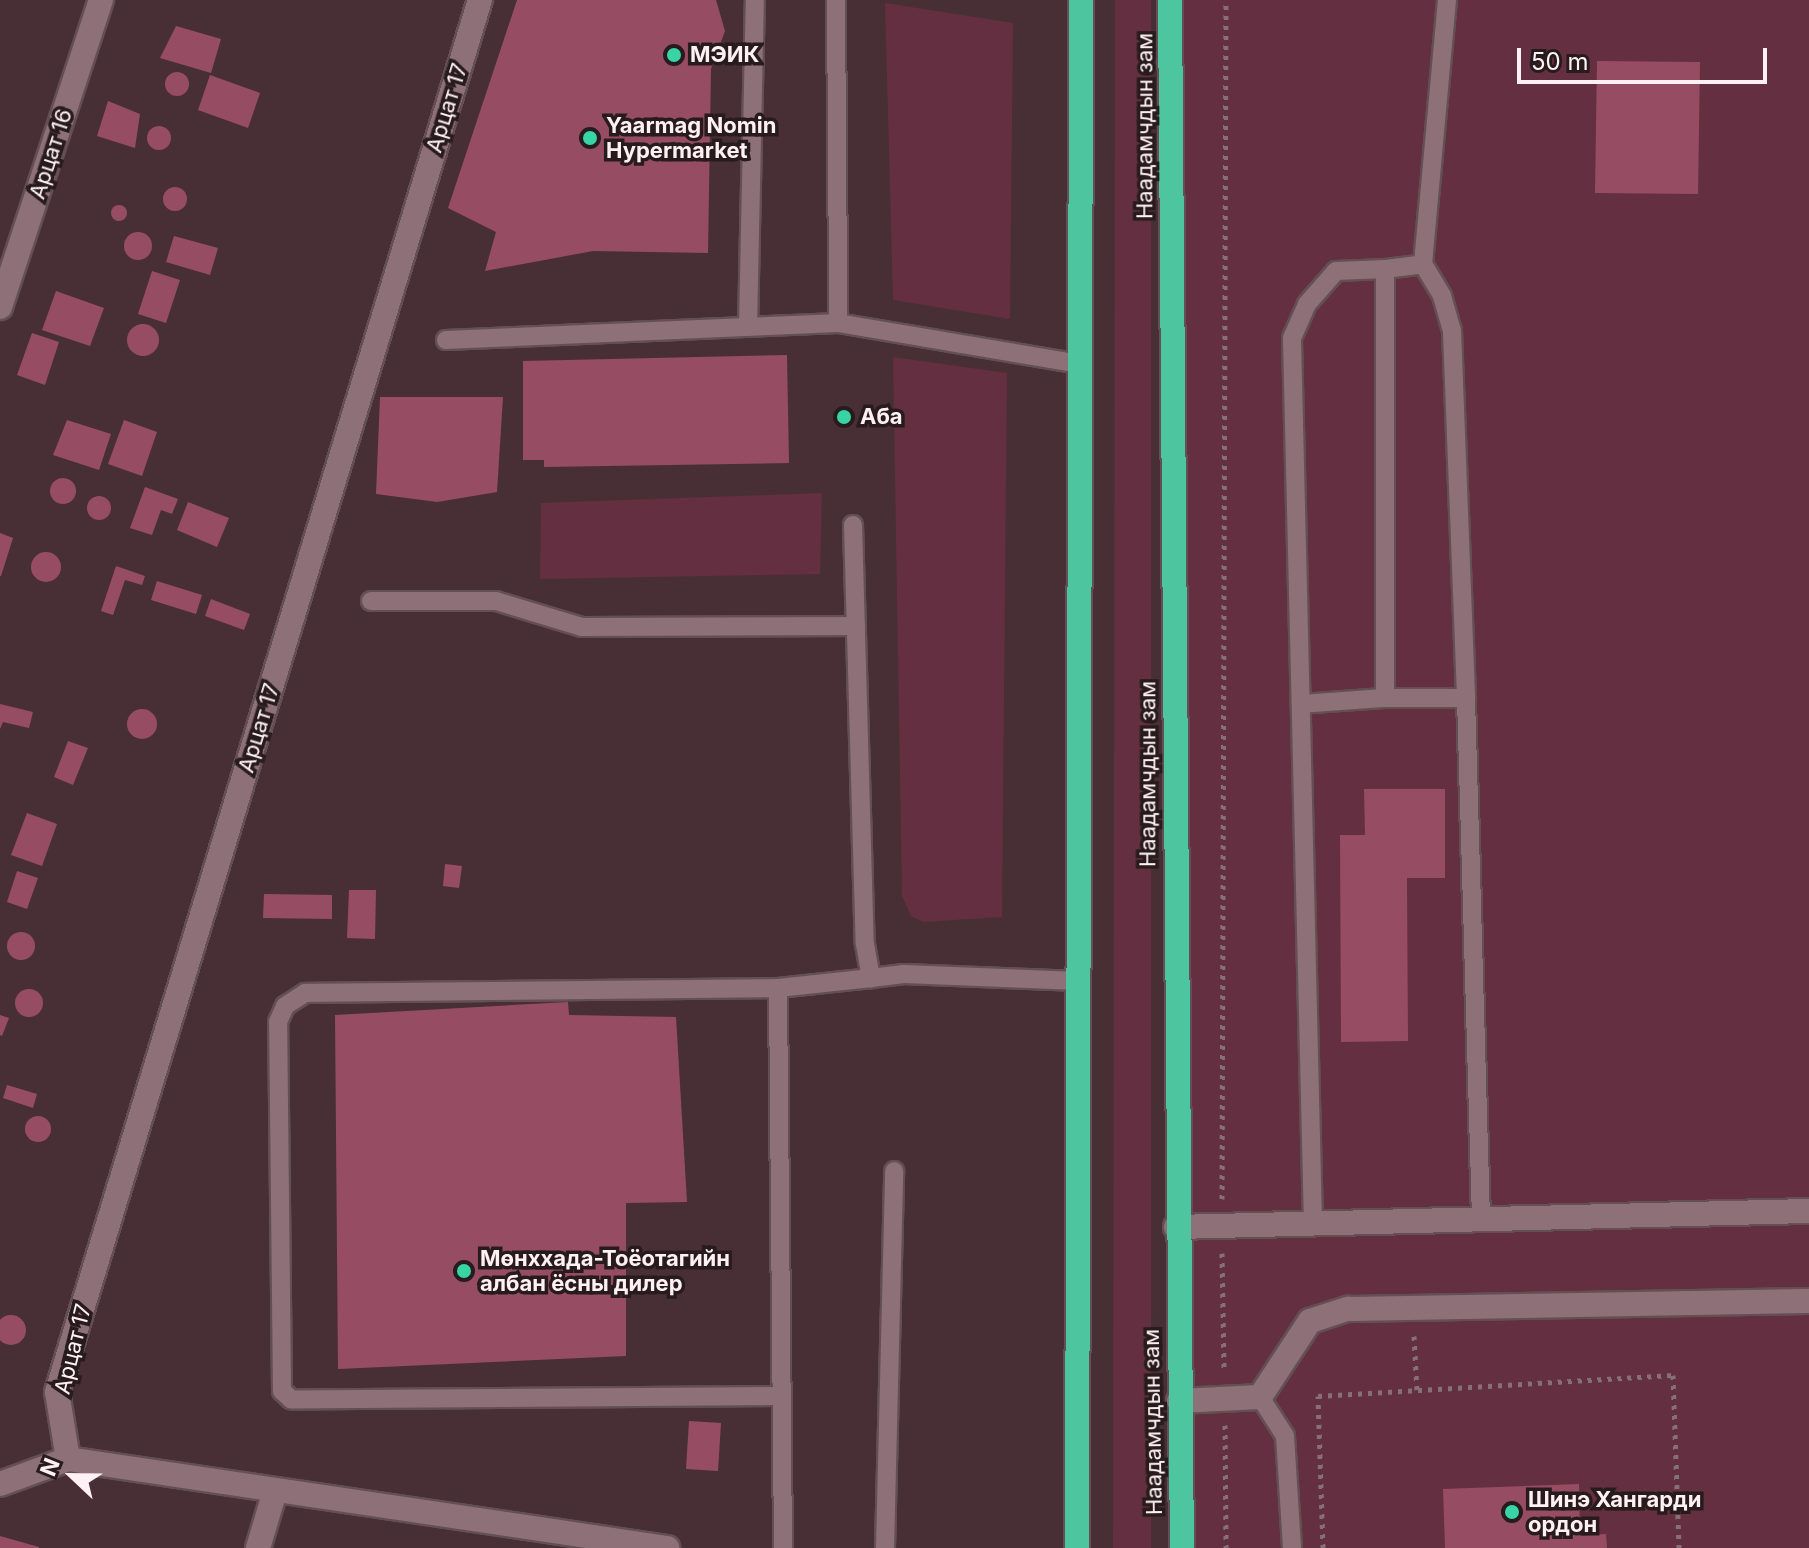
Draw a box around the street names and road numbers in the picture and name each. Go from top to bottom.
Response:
street label: Наадамчдын зам [1132,33,1158,219]
street label: Арцат 17 [421,60,473,156]
street label: Арцат 16 [24,106,78,202]
street label: Арцат 17 [233,680,285,776]
street label: Наадамчдын зам [1135,681,1161,867]
street label: Арцат 17 [49,1301,97,1397]
street label: Наадамчдын зам [1138,1329,1168,1515]

